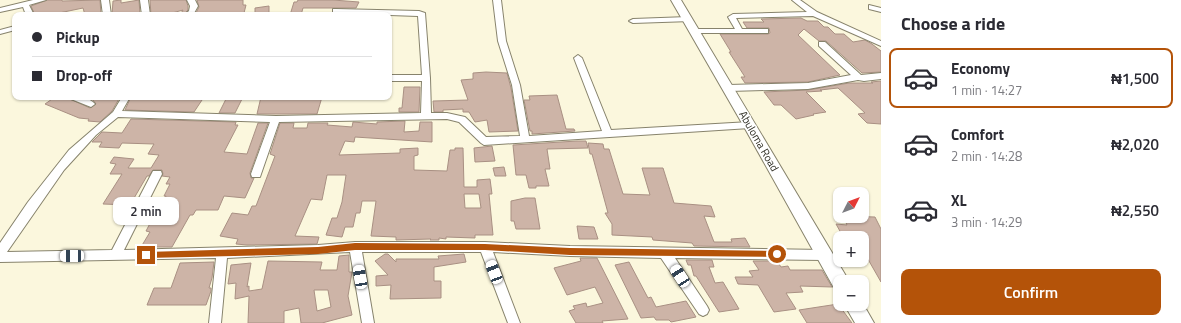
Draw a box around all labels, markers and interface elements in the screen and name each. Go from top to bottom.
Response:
text: Choose a ride [901,10,1005,37]
text: Pickup [56,26,100,49]
text: Economy [951,57,1010,80]
icon: car [903,60,939,96]
text: Drop-off [56,64,112,87]
text: ₦1,500 [1111,67,1159,90]
text: 1 min · 14:27 [951,80,1022,100]
street label: Abuloma Road [735,108,783,174]
text: Comfort [951,123,1004,146]
icon: car [903,126,939,162]
text: ₦2,020 [1111,133,1159,156]
text: 2 min · 14:28 [951,146,1022,166]
north arrow [833,187,869,223]
map controls [833,187,869,311]
text: XL [951,189,967,212]
icon: car [903,192,939,228]
callout: 2 min [113,197,179,225]
text: ₦2,550 [1111,199,1159,222]
text: 2 min [130,201,162,221]
text: 3 min · 14:29 [951,212,1022,232]
button: + [833,231,869,267]
route start [768,245,786,263]
route end [137,246,155,264]
car [60,250,84,262]
car [484,259,504,285]
car [668,263,692,289]
car [352,264,368,290]
button: Confirm [901,269,1161,315]
button: − [833,275,869,311]

